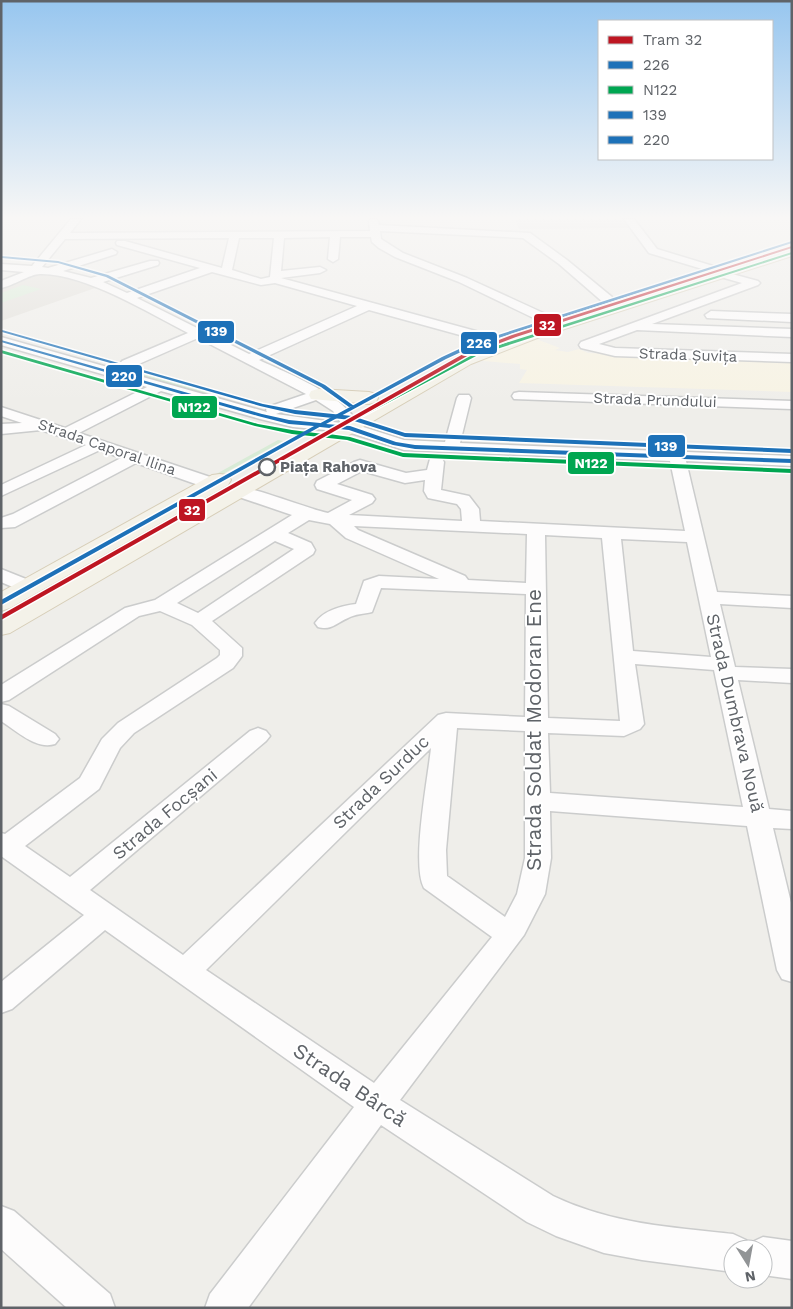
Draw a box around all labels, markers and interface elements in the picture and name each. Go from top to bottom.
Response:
legend [598,20,773,160]
text: Tram 32 [643,31,702,49]
text: 226 [643,56,670,74]
text: N122 [643,81,677,99]
text: 139 [643,106,667,124]
text: 220 [643,131,670,149]
line badge: 32 [533,313,562,337]
text: 32 [539,317,555,333]
line badge: 139 [197,320,235,344]
text: 139 [205,323,227,339]
line badge: 226 [460,331,498,355]
text: 226 [466,335,492,351]
street label: Strada Șuvița [639,344,738,366]
line badge: 220 [105,364,143,388]
text: 220 [111,368,137,384]
street label: Strada Prundului [593,389,717,411]
line badge: N122 [171,395,218,419]
text: N122 [177,399,211,415]
street label: Strada Caporal Ilina [36,415,179,479]
line badge: 139 [647,434,686,458]
text: 139 [655,438,677,454]
line badge: N122 [567,451,615,475]
text: N122 [574,455,608,471]
marker: Piața Rahova [258,458,276,476]
place label: Piața Rahova [280,458,377,476]
line badge: 32 [178,498,206,522]
text: 32 [184,502,200,518]
street label: Strada Soldat Modoran Ene [521,589,546,871]
street label: Strada Dumbrava Nouă [702,611,769,814]
street label: Strada Surduc [328,730,433,833]
street label: Strada Focșani [108,764,221,863]
street label: Strada Bârcă [289,1037,412,1132]
north arrow [723,1239,773,1289]
text: N [744,1268,757,1286]

